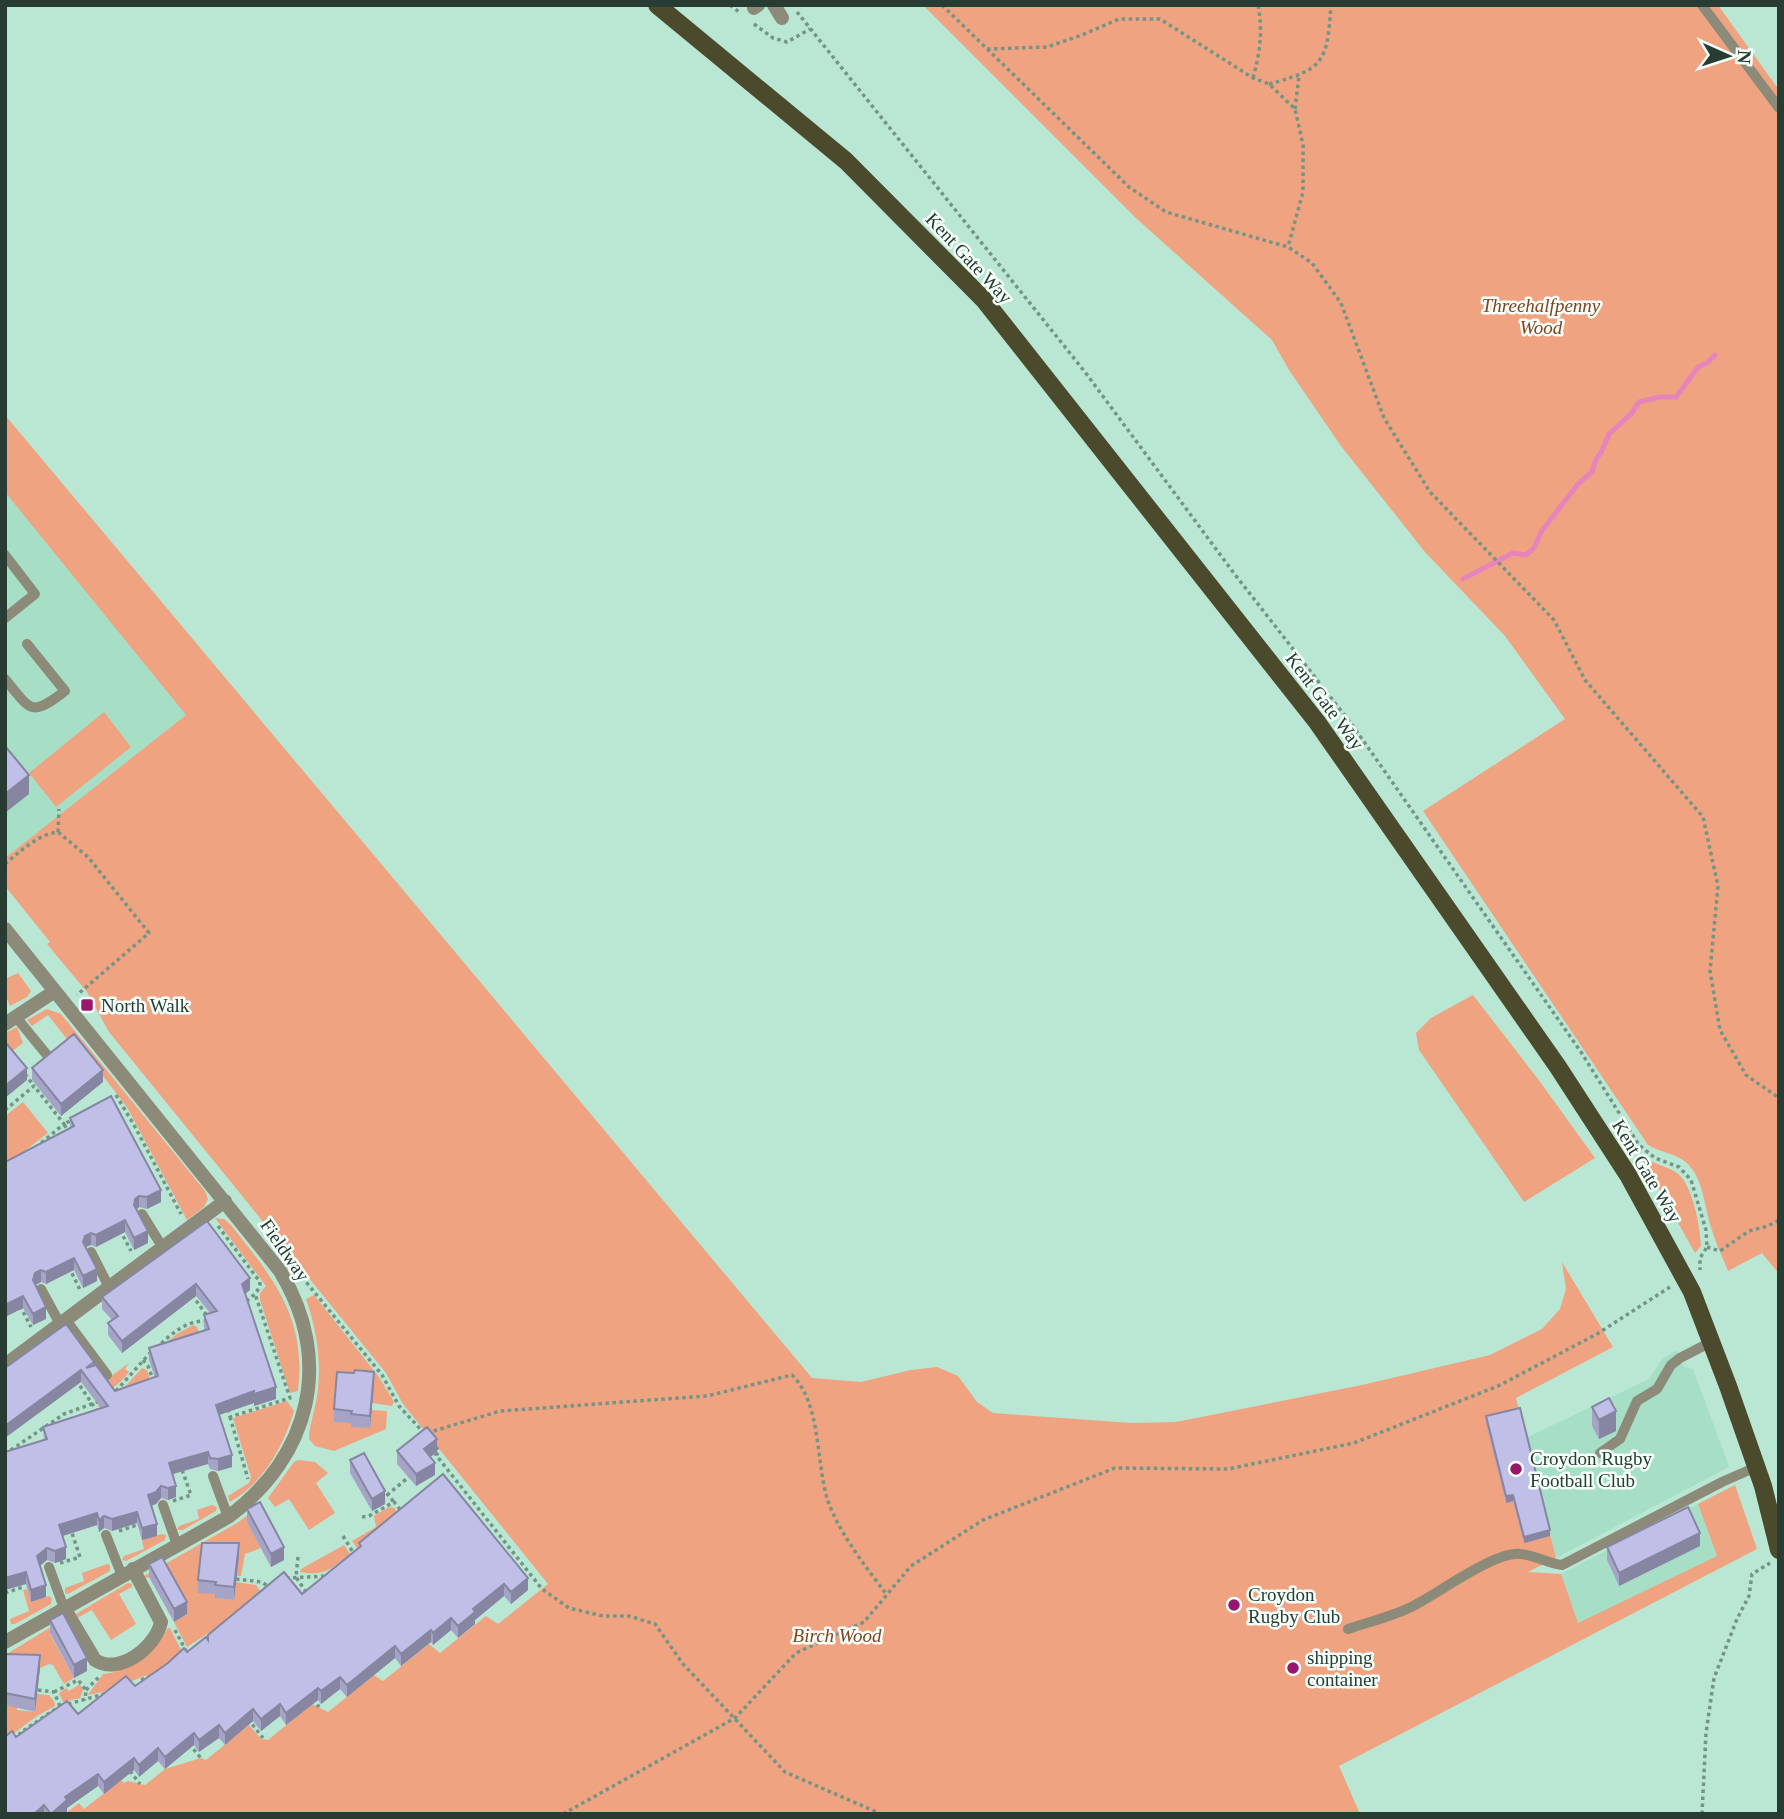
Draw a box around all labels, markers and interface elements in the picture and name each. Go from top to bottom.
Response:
north arrow [1693,21,1763,91]
text: N [1734,49,1755,65]
street label: Kent Gate Way [922,208,1017,308]
park label: Threehalfpenny Wood [1482,295,1601,338]
street label: Kent Gate Way [1282,648,1369,754]
place label: North Walk [101,995,190,1016]
marker: North Walk [79,997,95,1013]
street label: Kent Gate Way [1608,1116,1686,1227]
street label: Fieldway [256,1215,314,1285]
place label: Croydon Rugby Football Club [1530,1448,1652,1491]
marker: Croydon Rugby Football Club [1508,1461,1524,1477]
place label: Croydon Rugby Club [1248,1584,1340,1627]
marker: Croydon Rugby Club [1226,1597,1242,1613]
park label: Birch Wood [793,1625,882,1646]
place label: shipping container [1307,1647,1378,1690]
marker: shipping container [1285,1660,1301,1676]

